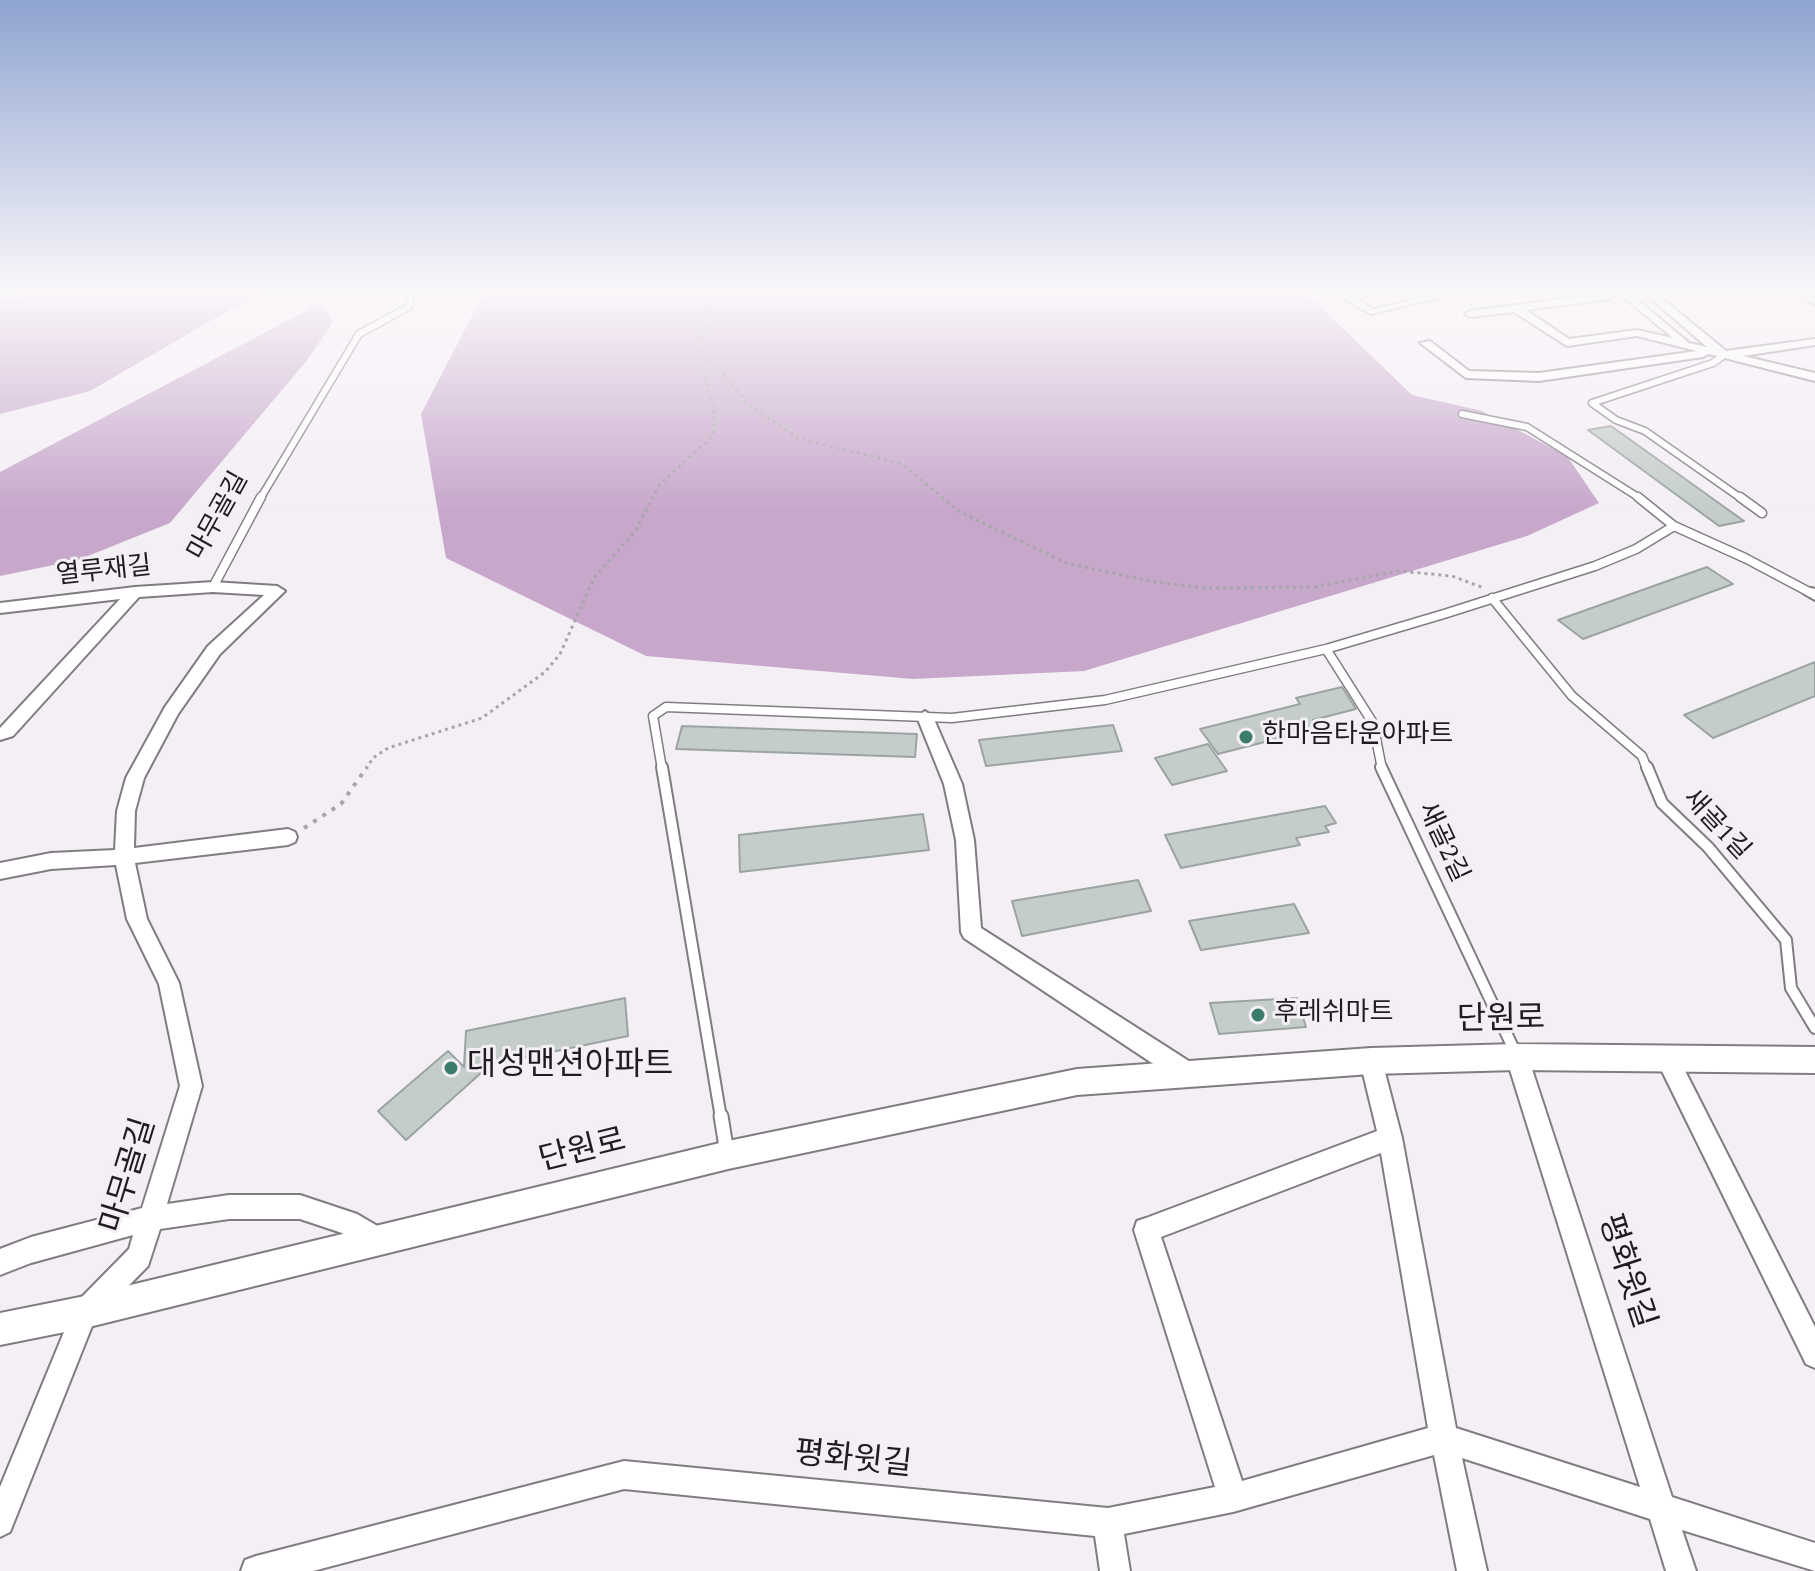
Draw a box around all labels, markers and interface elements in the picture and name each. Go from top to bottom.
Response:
street label: 마무골길 [183,468,257,566]
street label: 열루재길 [55,552,153,594]
place label: 한마음타운아파트 [1262,721,1453,753]
marker: 한마음타운아파트 [1237,728,1255,746]
street label: 새골1길 [1675,784,1755,868]
street label: 새골2길 [1409,798,1473,888]
place label: 후레쉬마트 [1274,999,1394,1031]
street label: 단원로 [1457,1002,1545,1042]
marker: 후레쉬마트 [1249,1006,1267,1024]
place label: 대성맨션아파트 [467,1049,673,1087]
marker: 대성맨션아파트 [442,1059,460,1077]
street label: 마무골길 [95,1114,167,1238]
street label: 단원로 [536,1124,630,1182]
street label: 평화윗길 [1588,1210,1660,1334]
street label: 평화윗길 [792,1437,914,1487]

